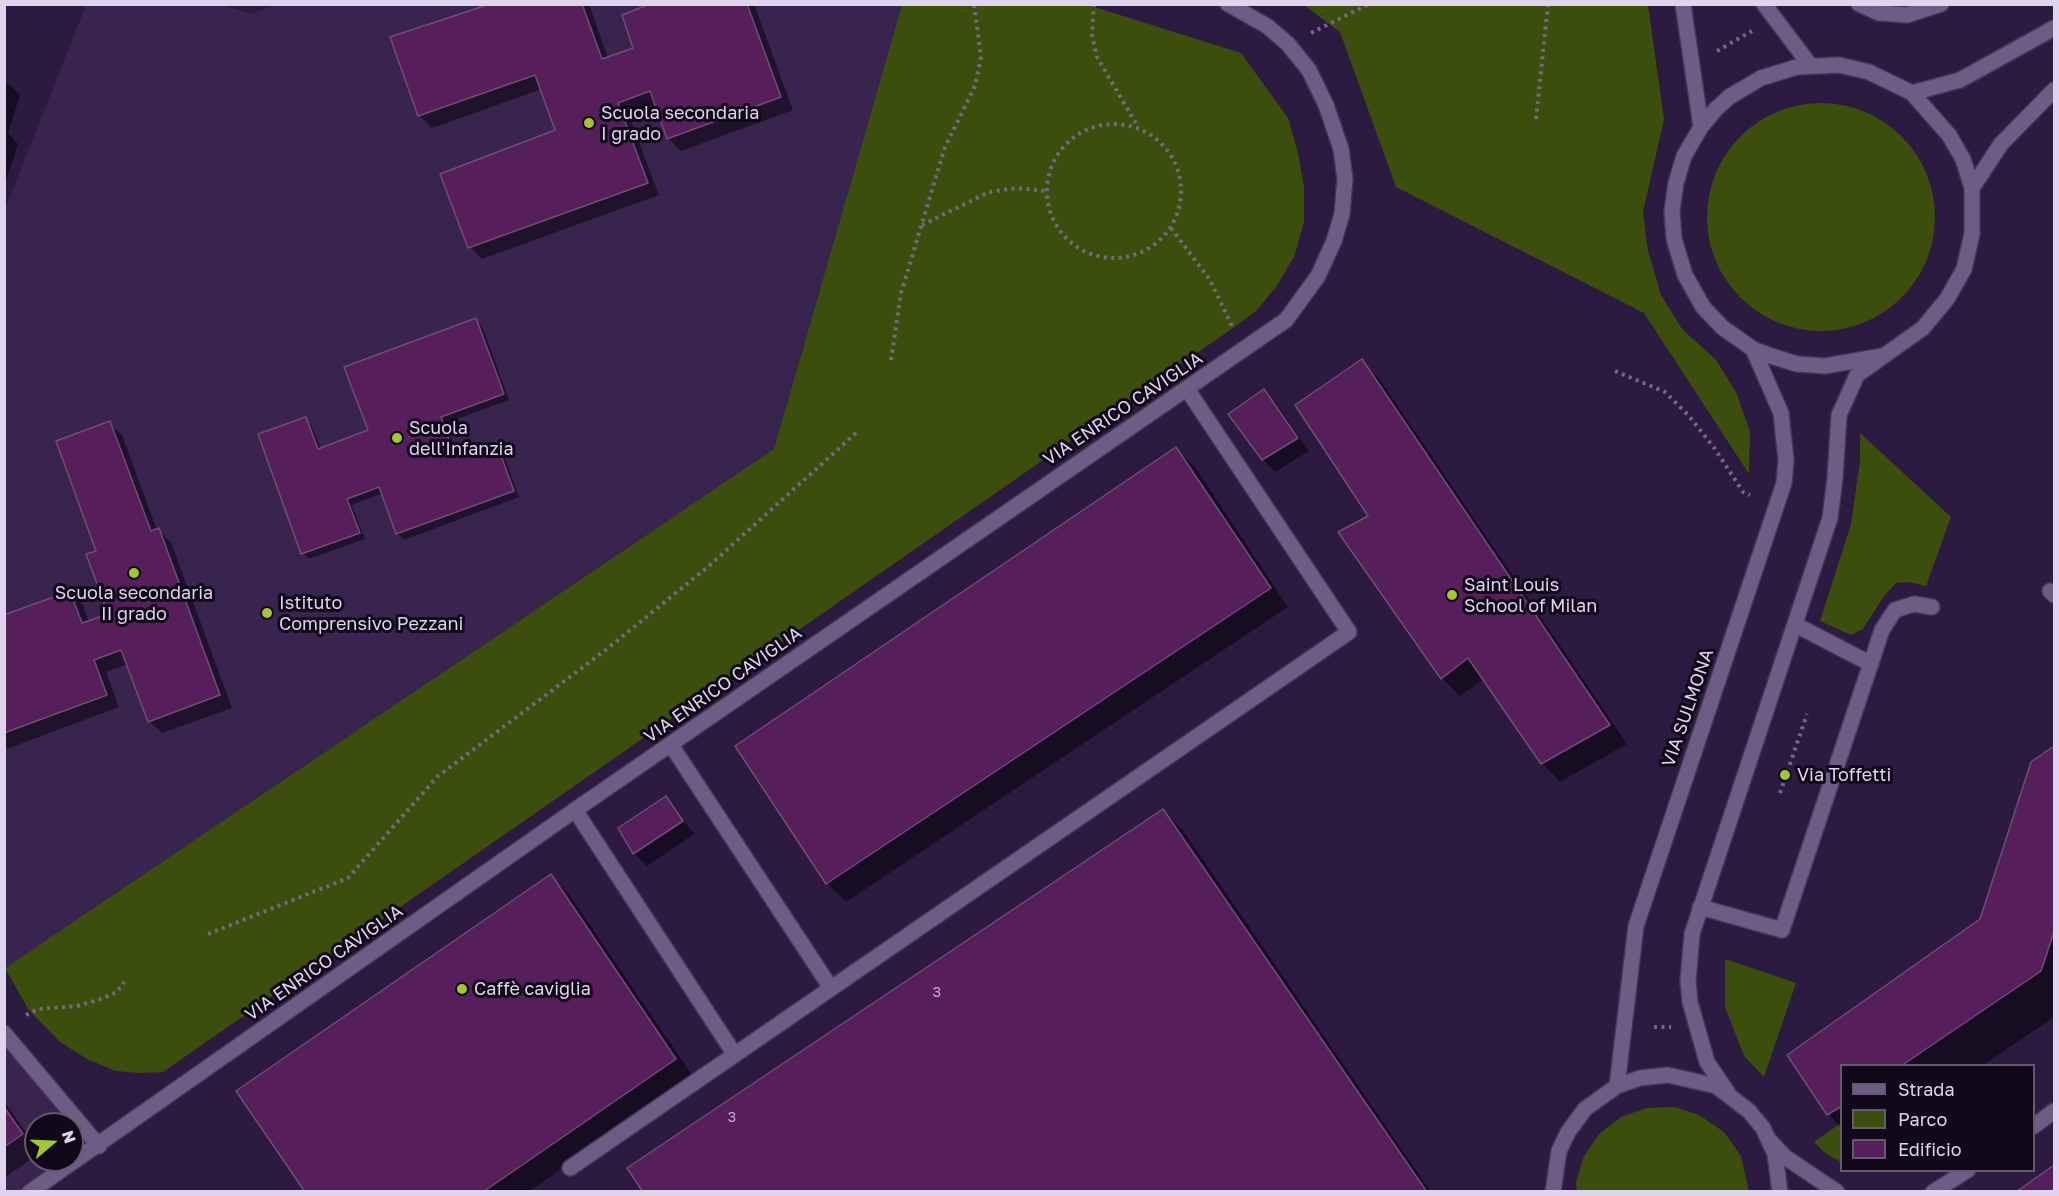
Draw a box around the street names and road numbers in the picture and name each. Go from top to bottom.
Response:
street label: VIA ENRICO CAVIGLIA [1039,348,1207,470]
street label: VIA ENRICO CAVIGLIA [640,622,806,748]
street label: VIA SULMONA [1658,646,1718,770]
street label: VIA ENRICO CAVIGLIA [241,900,407,1026]

